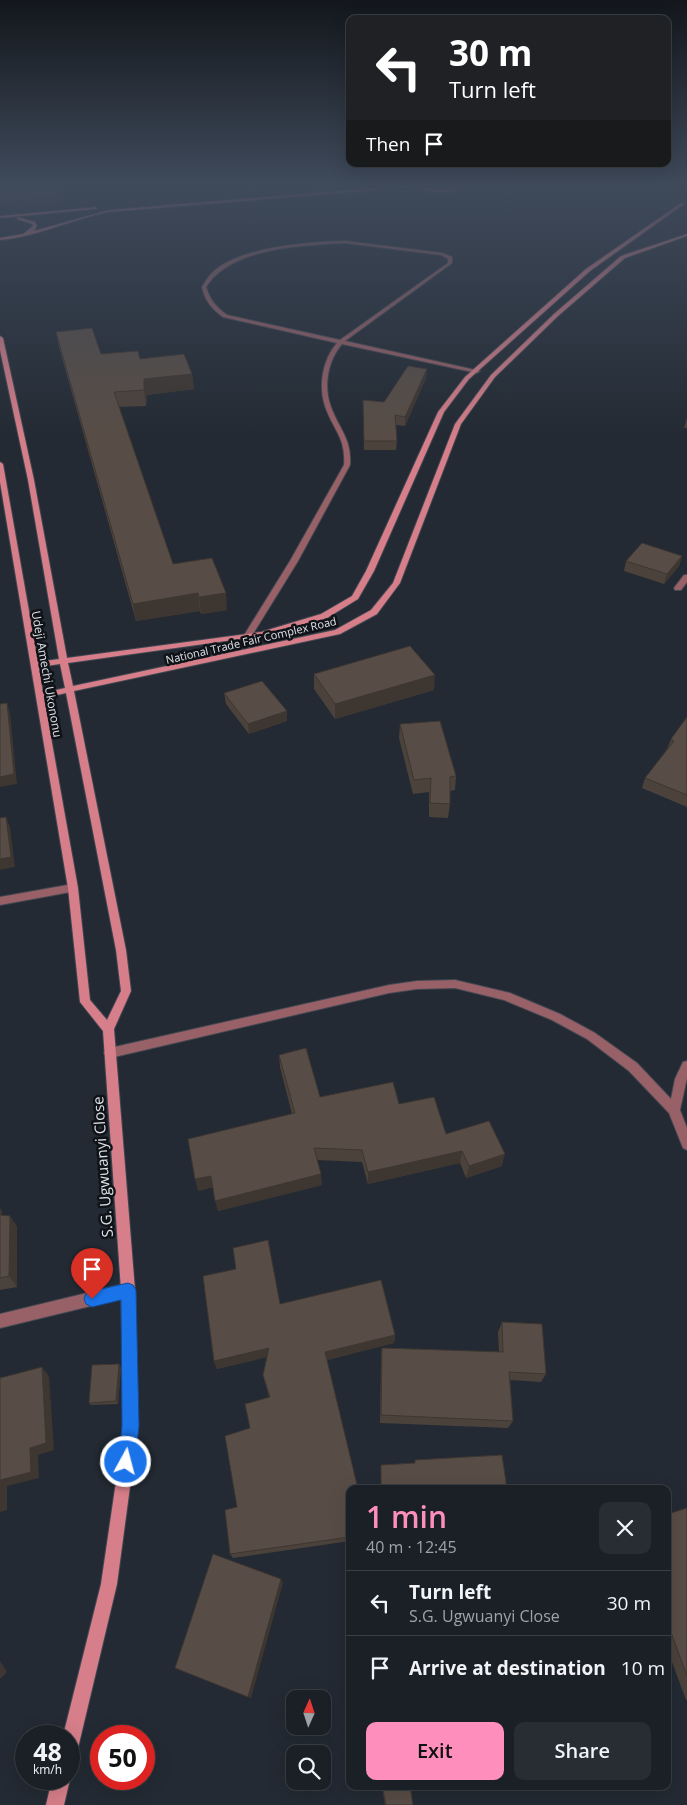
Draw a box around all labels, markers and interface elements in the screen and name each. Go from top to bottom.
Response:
text: 30 m [449,29,532,76]
icon: left [366,35,431,100]
text: Turn left [449,74,536,104]
icon: arrive [420,130,448,158]
text: Then [366,131,410,157]
street label: Udeji Amechi Ukononu [27,609,67,739]
street label: National Trade Fair Complex Road [164,613,338,667]
street label: S.G. Ugwuanyi Close [87,1096,117,1238]
pin [71,1248,113,1299]
icon: arrive [78,1255,106,1283]
position arrow [99,1435,151,1487]
text: 1 min [366,1496,447,1537]
button: close [599,1502,651,1554]
text: 40 m · 12:45 [366,1536,457,1558]
text: Turn left [409,1579,491,1605]
icon: left [366,1589,394,1617]
text: 30 m [607,1590,651,1616]
text: S.G. Ugwuanyi Close [409,1605,560,1627]
icon: arrive [366,1654,394,1682]
text: Arrive at destination [409,1655,606,1681]
text: 10 m [621,1655,665,1681]
north arrow [286,1690,331,1735]
map controls [286,1690,331,1790]
button: Exit [366,1722,504,1780]
button: Share [514,1722,651,1780]
speed limit sign: 50 [90,1725,155,1790]
text: 48 [33,1734,62,1768]
button: search [286,1745,331,1790]
text: km/h [33,1761,62,1778]

